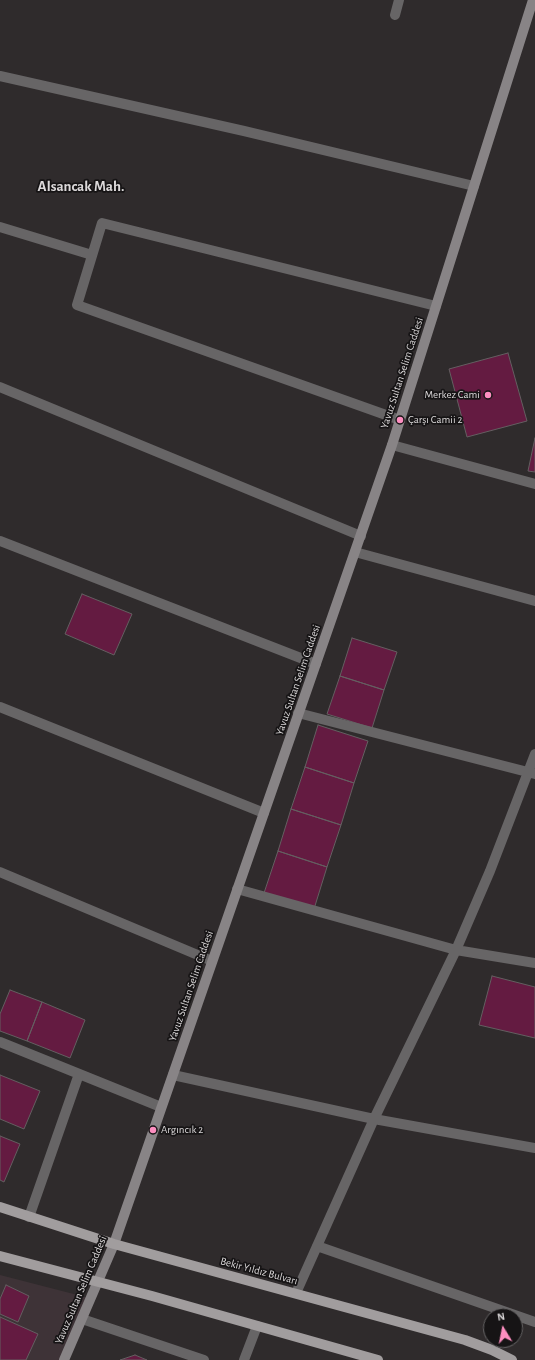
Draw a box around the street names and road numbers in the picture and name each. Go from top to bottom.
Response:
street label: Yavuz Sultan Selim Caddesi [378,316,426,430]
street label: Yavuz Sultan Selim Caddesi [273,623,323,737]
street label: Yavuz Sultan Selim Caddesi [166,929,216,1043]
street label: Yavuz Sultan Selim Caddesi [52,1234,110,1346]
street label: Bekir Yıldız Bulvarı [219,1254,299,1288]

